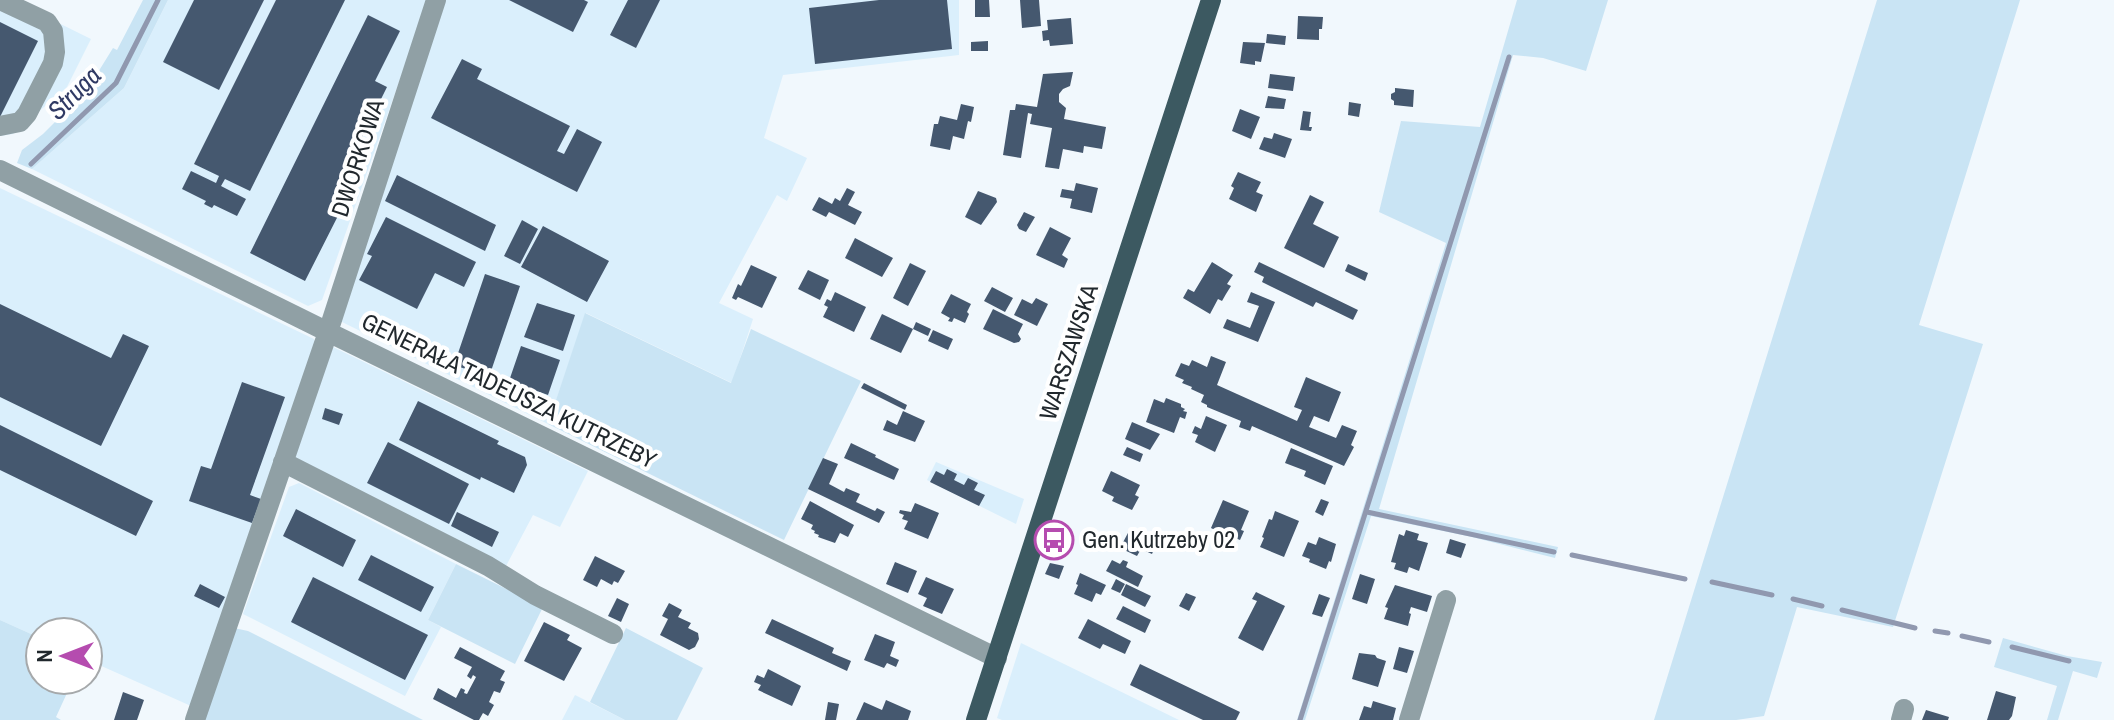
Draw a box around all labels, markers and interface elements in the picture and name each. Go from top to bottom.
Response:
water label: Struga [39,58,108,127]
street label: DWORKOWA [323,94,391,221]
street label: WARSZAWSKA [1031,279,1105,424]
street label: GENERAŁA TADEUSZA KUTRZEBY [357,305,662,476]
bus stop icon: Gen. Kutrzeby 02 [1033,519,1075,561]
place label: Gen. Kutrzeby 02 [1082,523,1235,555]
north arrow [24,616,104,696]
text: N [29,649,59,663]

